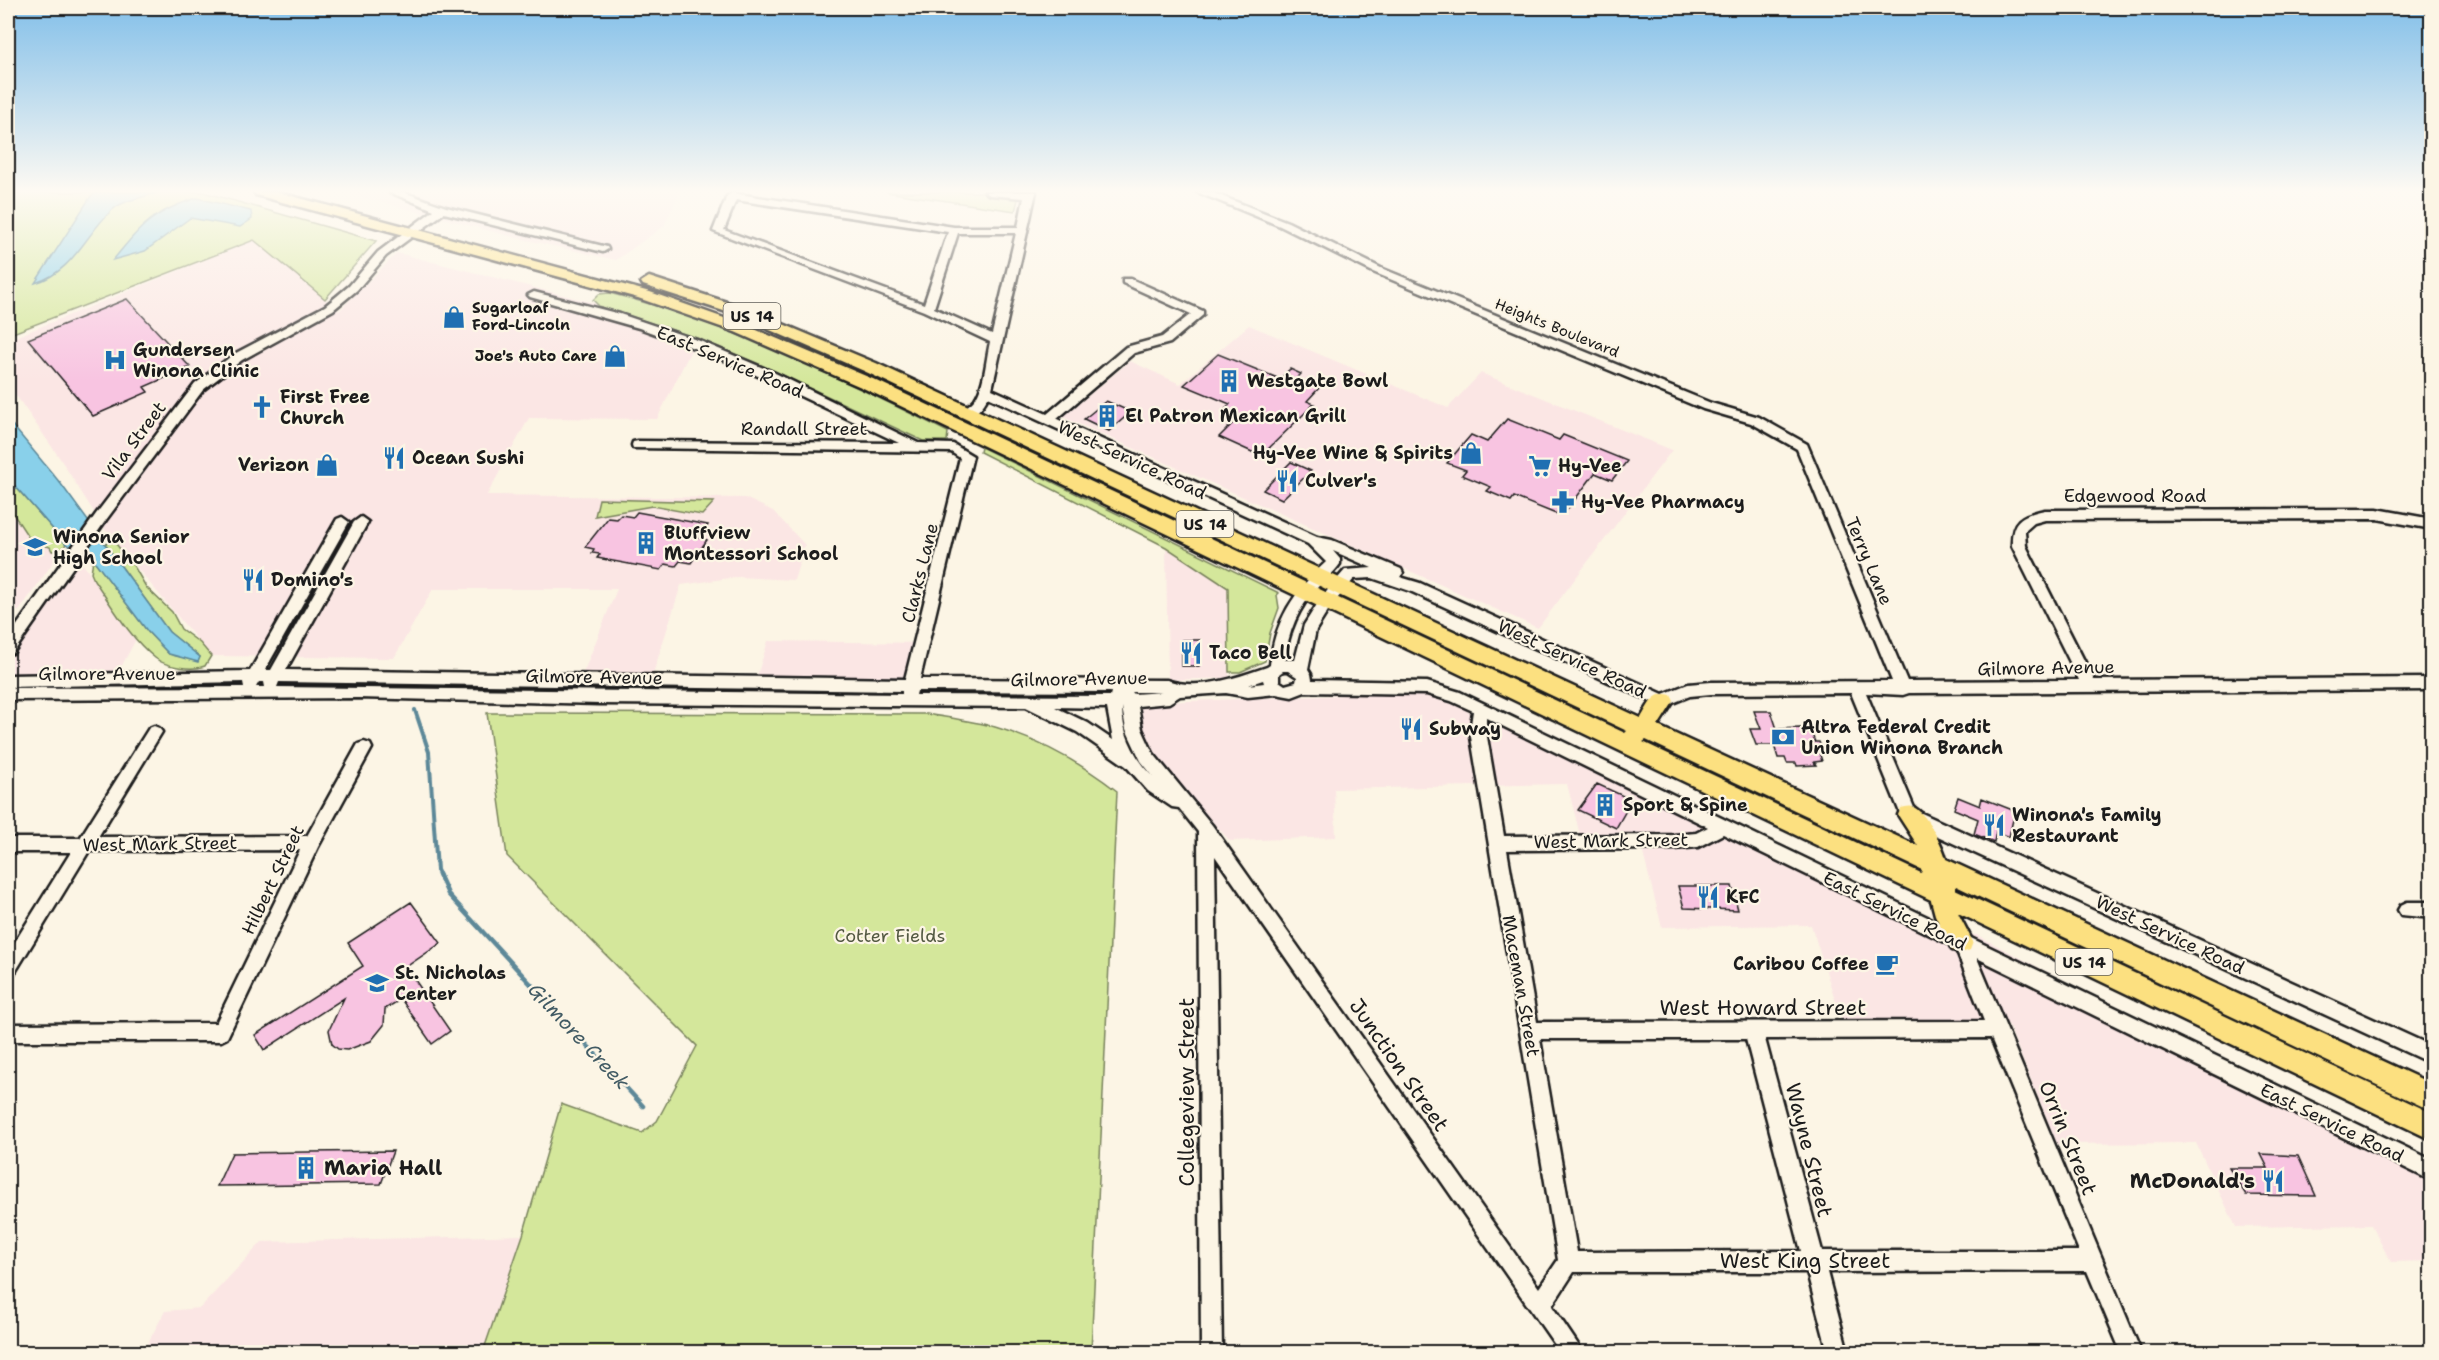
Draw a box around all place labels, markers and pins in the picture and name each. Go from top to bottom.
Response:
place label: Sugarloaf Ford-Lincoln [472,298,570,335]
shop icon: Sugarloaf Ford-Lincoln [441,304,467,330]
place label: Gundersen Winona Clinic [133,338,259,383]
shop icon: Joe's Auto Care [602,343,628,369]
place label: Joe's Auto Care [475,346,597,366]
hospital icon: Gundersen Winona Clinic [102,347,128,373]
building icon: Westgate Bowl [1216,368,1242,394]
place label: Westgate Bowl [1247,369,1388,393]
place label: First Free Church [280,385,370,430]
church icon: First Free Church [249,394,275,420]
building icon: El Patron Mexican Grill [1094,403,1120,429]
place label: El Patron Mexican Grill [1125,404,1346,428]
shop icon: Hy-Vee Wine & Spirits [1458,440,1484,466]
place label: Hy-Vee Wine & Spirits [1253,441,1453,465]
restaurant icon: Ocean Sushi [381,445,407,471]
place label: Ocean Sushi [412,446,524,470]
shop icon: Verizon [314,452,340,478]
place label: Verizon [238,453,309,477]
supermarket icon: Hy-Vee [1527,453,1553,479]
place label: Hy-Vee [1558,454,1622,478]
restaurant icon: Culver's [1274,468,1300,494]
place label: Culver's [1305,469,1377,493]
pharmacy icon: Hy-Vee Pharmacy [1550,489,1576,515]
place label: Hy-Vee Pharmacy [1581,490,1745,514]
place label: Bluffview Montessori School [664,521,838,566]
place label: Winona Senior High School [53,525,190,570]
building icon: Bluffview Montessori School [633,530,659,556]
school or university icon: Winona Senior High School [22,534,48,560]
restaurant icon: Domino's [240,567,266,593]
place label: Domino's [271,568,353,592]
restaurant icon: Taco Bell [1178,640,1204,666]
place label: Taco Bell [1209,641,1292,665]
place label: Altra Federal Credit Union Winona Branch [1801,715,2003,760]
restaurant icon: Subway [1398,716,1424,742]
place label: Subway [1429,717,1501,741]
bank icon: Altra Federal Credit Union Winona Branch [1770,724,1796,750]
building icon: Sport & Spine [1592,792,1618,818]
place label: Sport & Spine [1623,793,1748,817]
place label: Winona's Family Restaurant [2012,803,2162,848]
restaurant icon: Winona's Family Restaurant [1981,812,2007,838]
restaurant icon: KFC [1695,884,1721,910]
place label: KFC [1726,885,1760,909]
cafe icon: Caribou Coffee [1874,951,1900,977]
place label: Caribou Coffee [1733,952,1869,976]
place label: St. Nicholas Center [395,961,506,1006]
school or university icon: St. Nicholas Center [364,970,390,996]
place label: Maria Hall [324,1154,442,1182]
building icon: Maria Hall [293,1155,319,1181]
place label: McDonald's [2130,1167,2255,1195]
restaurant icon: McDonald's [2260,1168,2286,1194]

